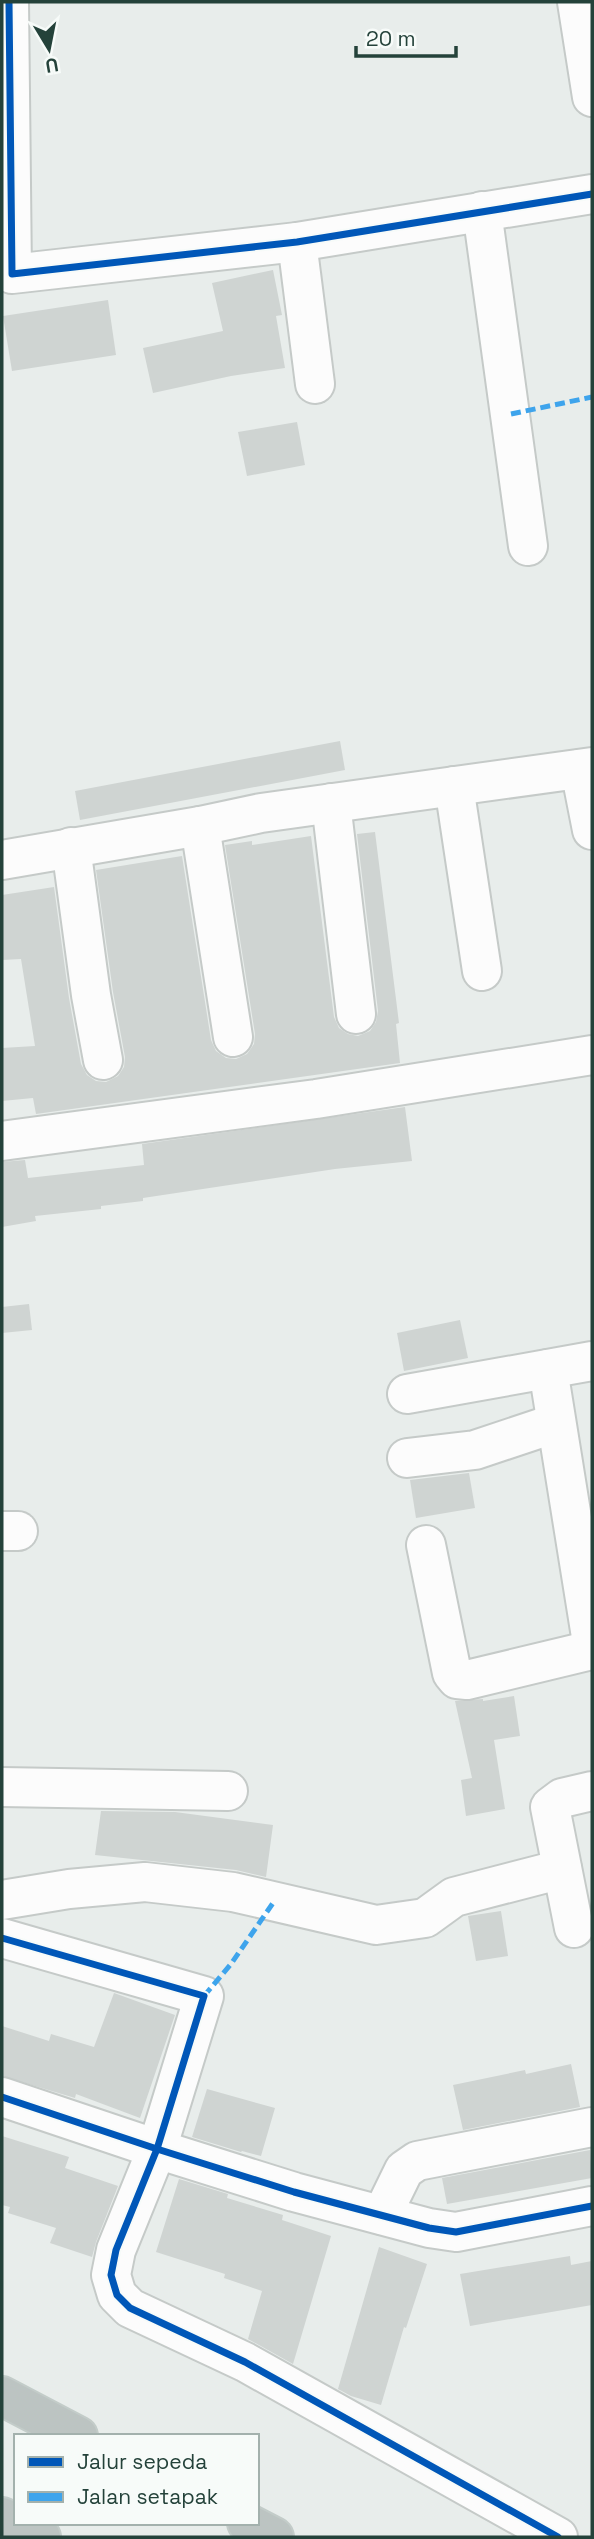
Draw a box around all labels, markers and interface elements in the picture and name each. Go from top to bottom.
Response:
north arrow [14,14,84,84]
scale bar [356,14,456,58]
text: 20 m [366,25,416,52]
text: U [43,52,60,79]
legend [14,2434,259,2525]
text: Jalur sepeda [77,2448,207,2475]
text: Jalan setapak [77,2483,218,2510]

